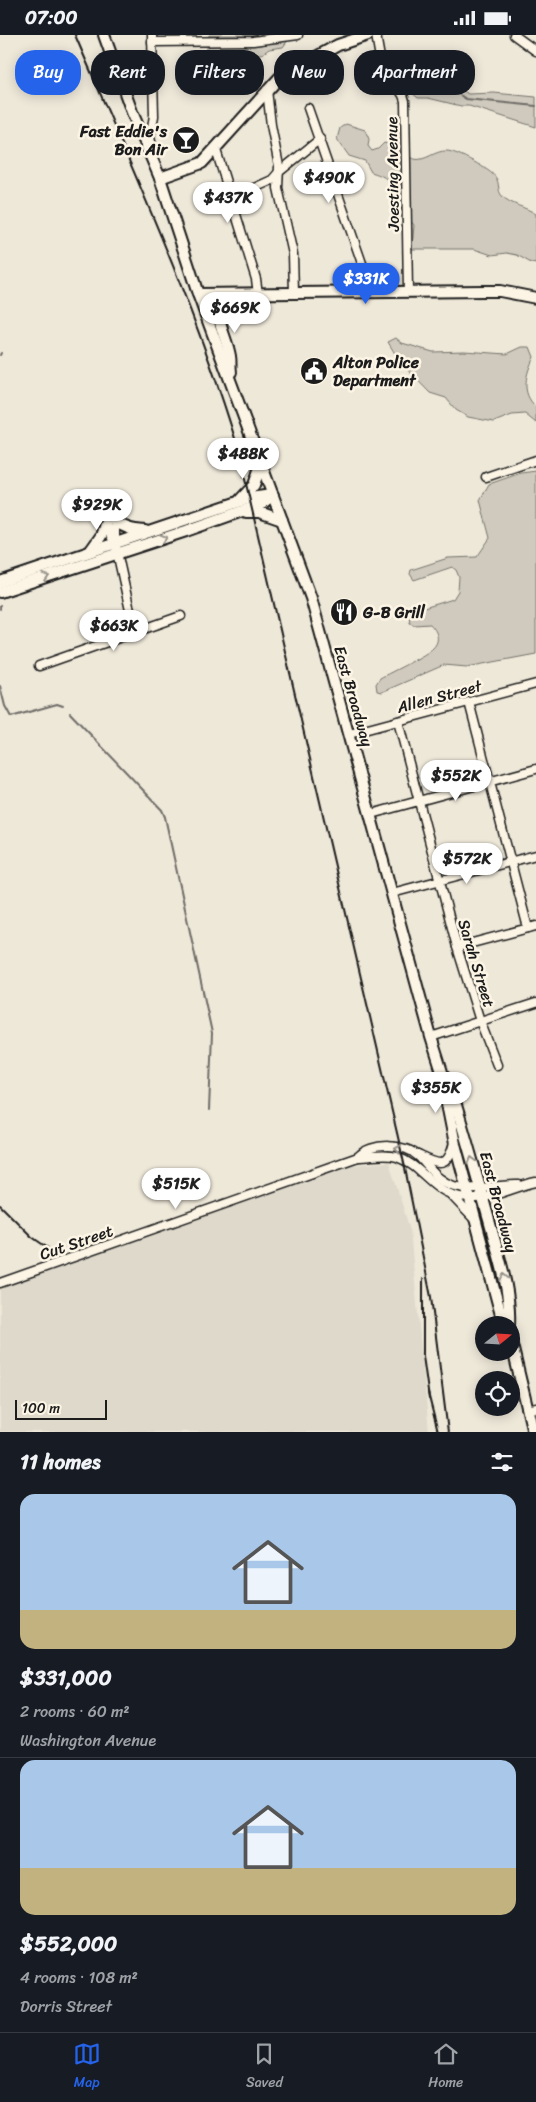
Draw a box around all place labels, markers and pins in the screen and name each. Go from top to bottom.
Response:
place label: Fast Eddie's Bon Air [79,117,168,164]
bar icon: Fast Eddie's Bon Air [171,125,201,155]
pin: $490K [294,161,364,204]
pin: $437K [193,181,263,224]
pin: $331K [331,263,401,305]
pin: $669K [200,291,270,334]
place label: Alton Police Department [332,348,420,395]
public building icon: Alton Police Department [299,356,329,386]
pin: $488K [208,437,278,480]
pin: $929K [62,489,132,531]
restaurant icon: G-B Grill [329,597,359,627]
place label: G-B Grill [362,598,426,627]
pin: $663K [79,609,149,652]
pin: $552K [421,759,491,802]
pin: $572K [432,843,502,885]
pin: $355K [401,1071,471,1114]
pin: $515K [141,1167,211,1210]

